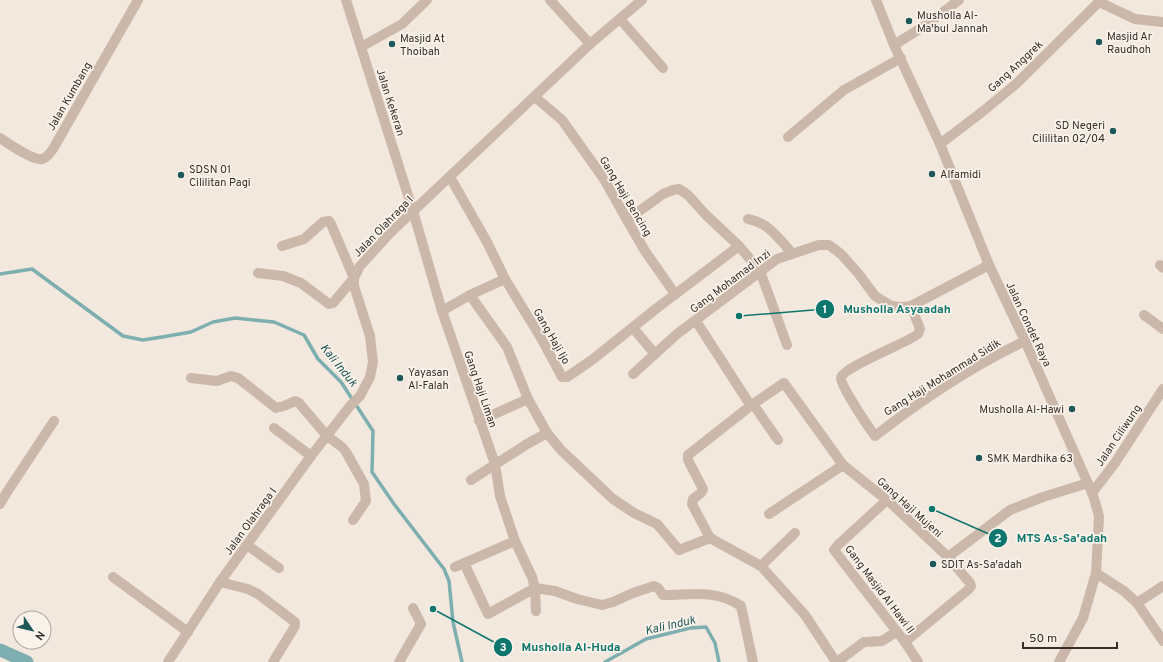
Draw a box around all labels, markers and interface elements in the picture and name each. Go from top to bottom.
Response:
place label: Musholla Al- Ma'bul Jannah [917,9,988,36]
marker: Musholla Al- Ma'bul Jannah [904,16,914,26]
place label: Masjid Ar Raudhoh [1107,30,1153,57]
place label: Masjid At Thoibah [400,32,445,59]
marker: Masjid Ar Raudhoh [1094,37,1104,47]
street label: Gang Anggrek [985,38,1046,96]
marker: Masjid At Thoibah [387,39,397,49]
street label: Jalan Kumbang [45,60,95,133]
street label: Jalan Kekeran [373,67,408,138]
place label: SD Negeri Cililitan 02/04 [1032,119,1105,146]
marker: SD Negeri Cililitan 02/04 [1108,126,1118,136]
street label: Gang Haji Bencing [596,154,655,239]
place label: SDSN 01 Cililitan Pagi [189,163,251,190]
place label: Alfamidi [940,168,981,182]
marker: Alfamidi [927,169,937,179]
marker: SDSN 01 Cililitan Pagi [176,170,186,180]
street label: Jalan Olahraga I [351,193,417,260]
street label: Gang Mohamad Inzi [687,247,774,317]
street label: Jalan Condet Raya [1002,280,1054,369]
callout: Musholla Asyaadah [815,297,959,321]
text: 1 [823,302,827,318]
text: Musholla Asyaadah [843,302,951,318]
street label: Gang Haji Ijo [529,306,573,367]
street label: Gang Haji Mohammad Sidik [881,336,1004,420]
water label: Kali Induk [316,341,361,391]
street label: Gang Haji Liman [460,349,500,430]
place label: Yayasan Al-Falah [408,366,449,393]
marker: Yayasan Al-Falah [395,373,405,383]
street label: Jalan Ciliwung [1093,402,1145,469]
place label: Musholla Al-Hawi [979,403,1064,417]
marker: Musholla Al-Hawi [1067,404,1077,414]
place label: SMK Mardhika 63 [987,452,1073,466]
marker: SMK Mardhika 63 [974,453,984,463]
street label: Gang Haji Mujeni [874,475,945,541]
street label: Jalan Olahraga I [222,485,280,558]
callout: MTS As-Sa'adah [988,526,1115,550]
text: 2 [994,531,1002,547]
text: MTS As-Sa'adah [1017,531,1107,547]
street label: Gang Masjid Al Hawi II [841,542,917,637]
place label: SDIT As-Sa'adah [941,558,1022,572]
marker: SDIT As-Sa'adah [928,559,938,569]
north arrow [12,610,52,650]
water label: Kali Induk [644,612,698,640]
scale bar [1023,624,1117,650]
text: N [31,628,47,642]
text: 50 m [1029,631,1057,647]
callout: Musholla Al-Huda [493,635,629,659]
text: 3 [499,640,507,656]
text: Musholla Al-Huda [521,640,621,656]

